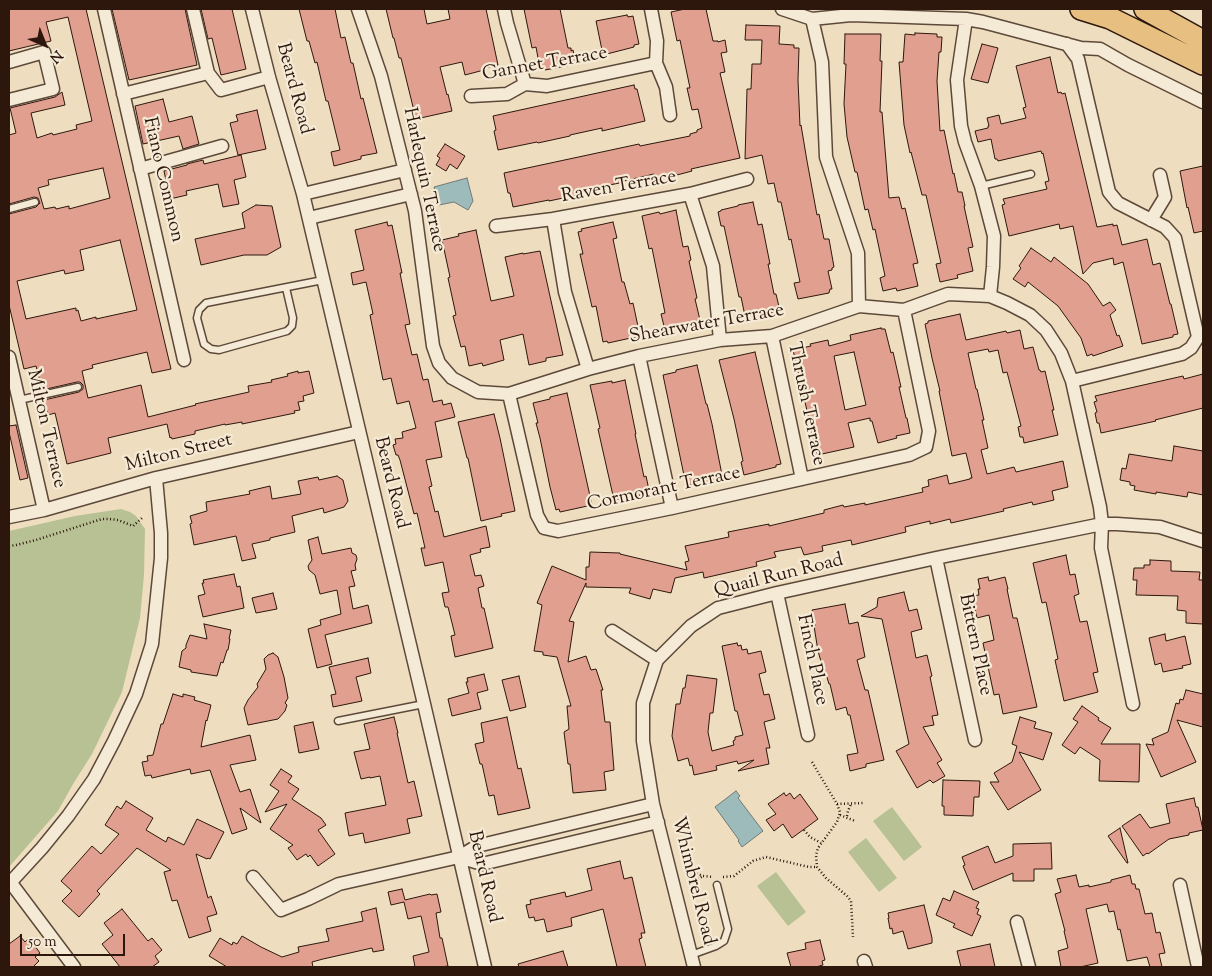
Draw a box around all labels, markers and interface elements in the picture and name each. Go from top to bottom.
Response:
north arrow [20,20,70,70]
street label: Beard Road [270,41,316,137]
street label: Gannet Terrace [481,43,609,87]
text: N [44,45,66,67]
street label: Harlequin Terrace [397,106,449,254]
street label: Fiano Common [137,115,187,245]
street label: Raven Terrace [560,167,678,209]
street label: Shearwater Terrace [628,300,786,350]
street label: Thrush Terrace [781,340,829,468]
street label: Milton Terrace [20,368,70,490]
street label: Milton Street [123,430,235,478]
street label: Beard Road [368,435,412,531]
street label: Cormorant Terrace [585,463,743,517]
street label: Quail Run Road [712,550,846,604]
street label: Bittern Place [952,592,996,698]
street label: Finch Place [790,612,832,708]
street label: Whimbrel Road [665,814,719,948]
street label: Beard Road [461,829,505,925]
scale bar [22,924,128,956]
text: 50 m [28,932,57,953]

